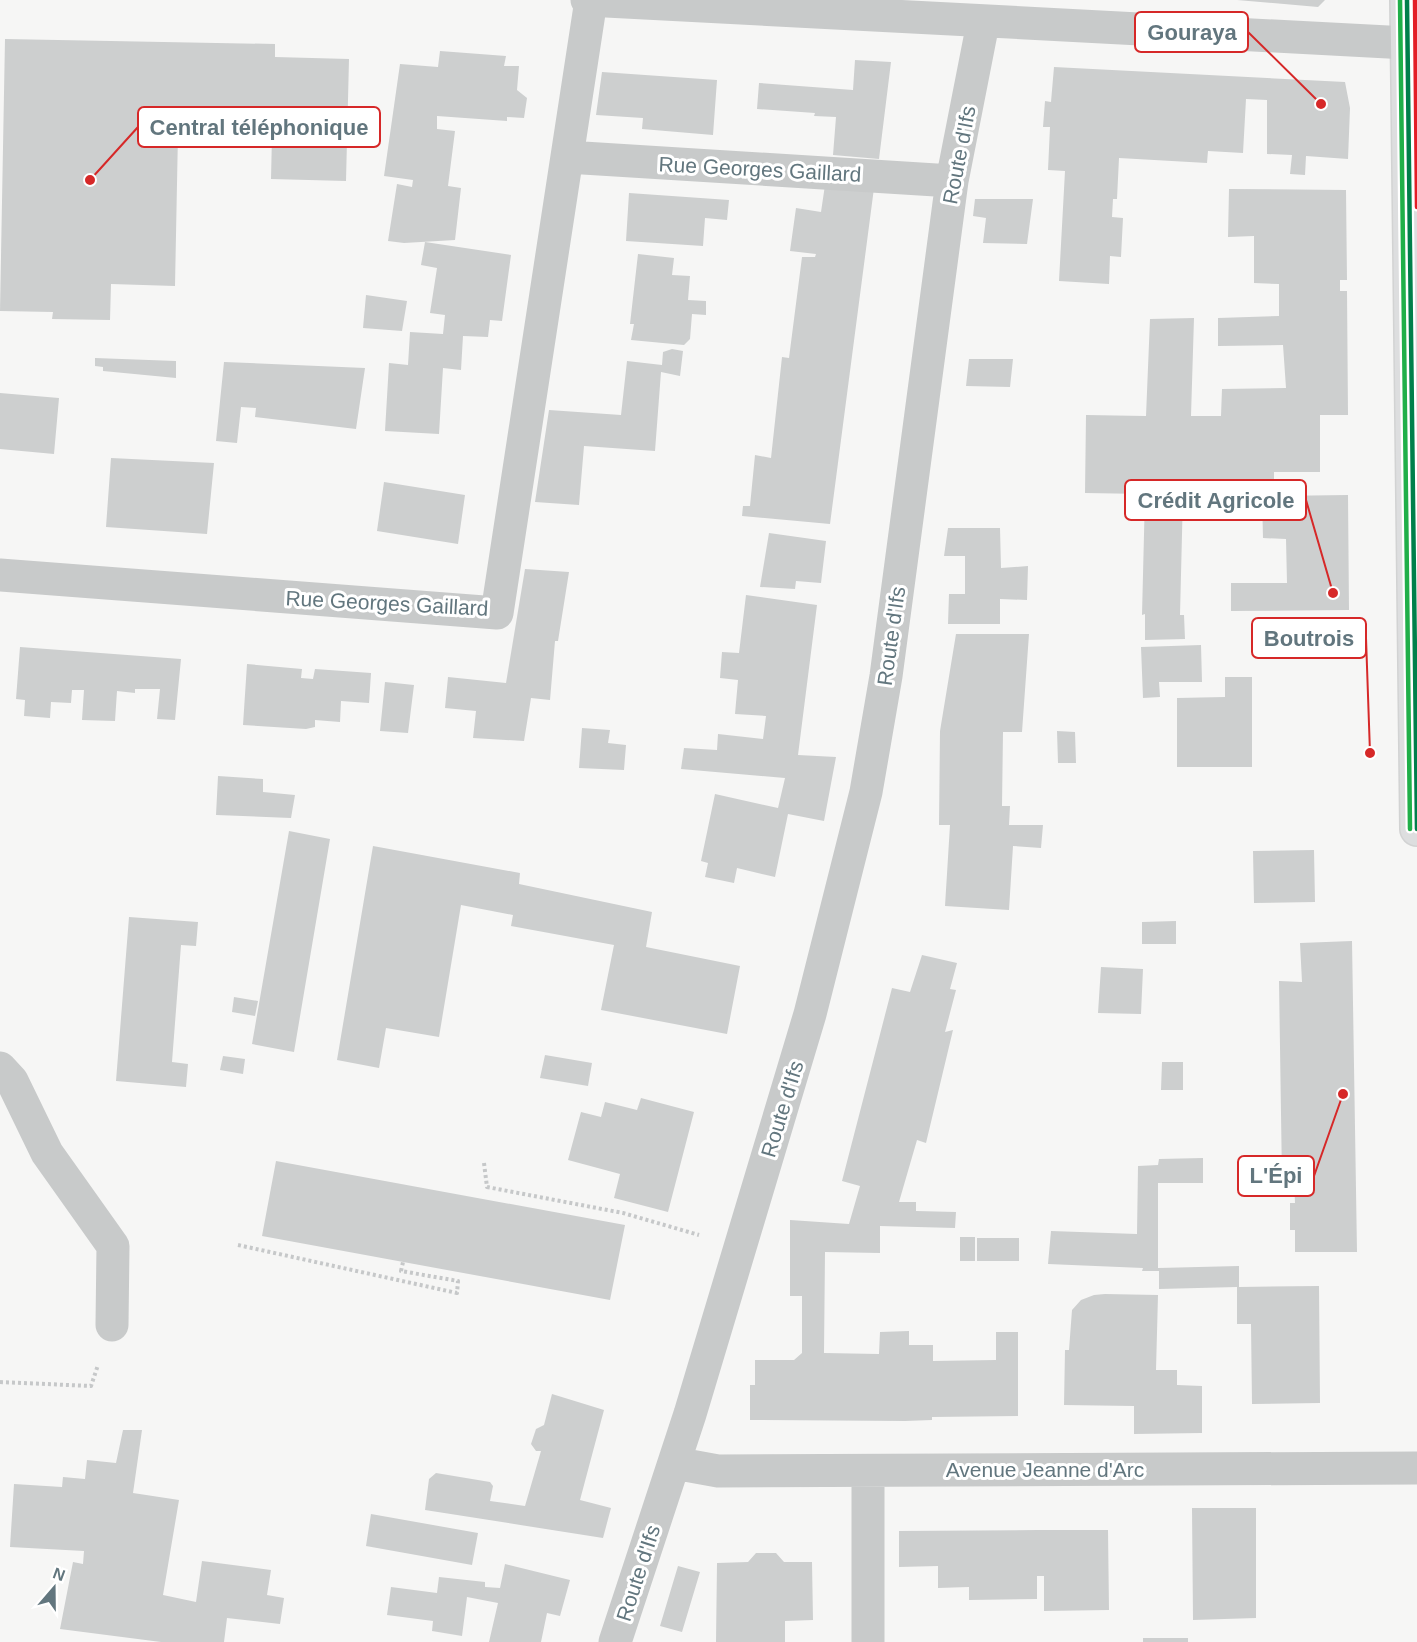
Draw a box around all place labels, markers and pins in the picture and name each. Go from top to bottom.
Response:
callout: Gouraya [1135,12,1248,52]
callout: Central téléphonique [138,107,380,147]
callout: Crédit Agricole [1125,480,1306,520]
callout: Boutrois [1252,618,1366,658]
callout: L'Épi [1238,1156,1314,1196]

